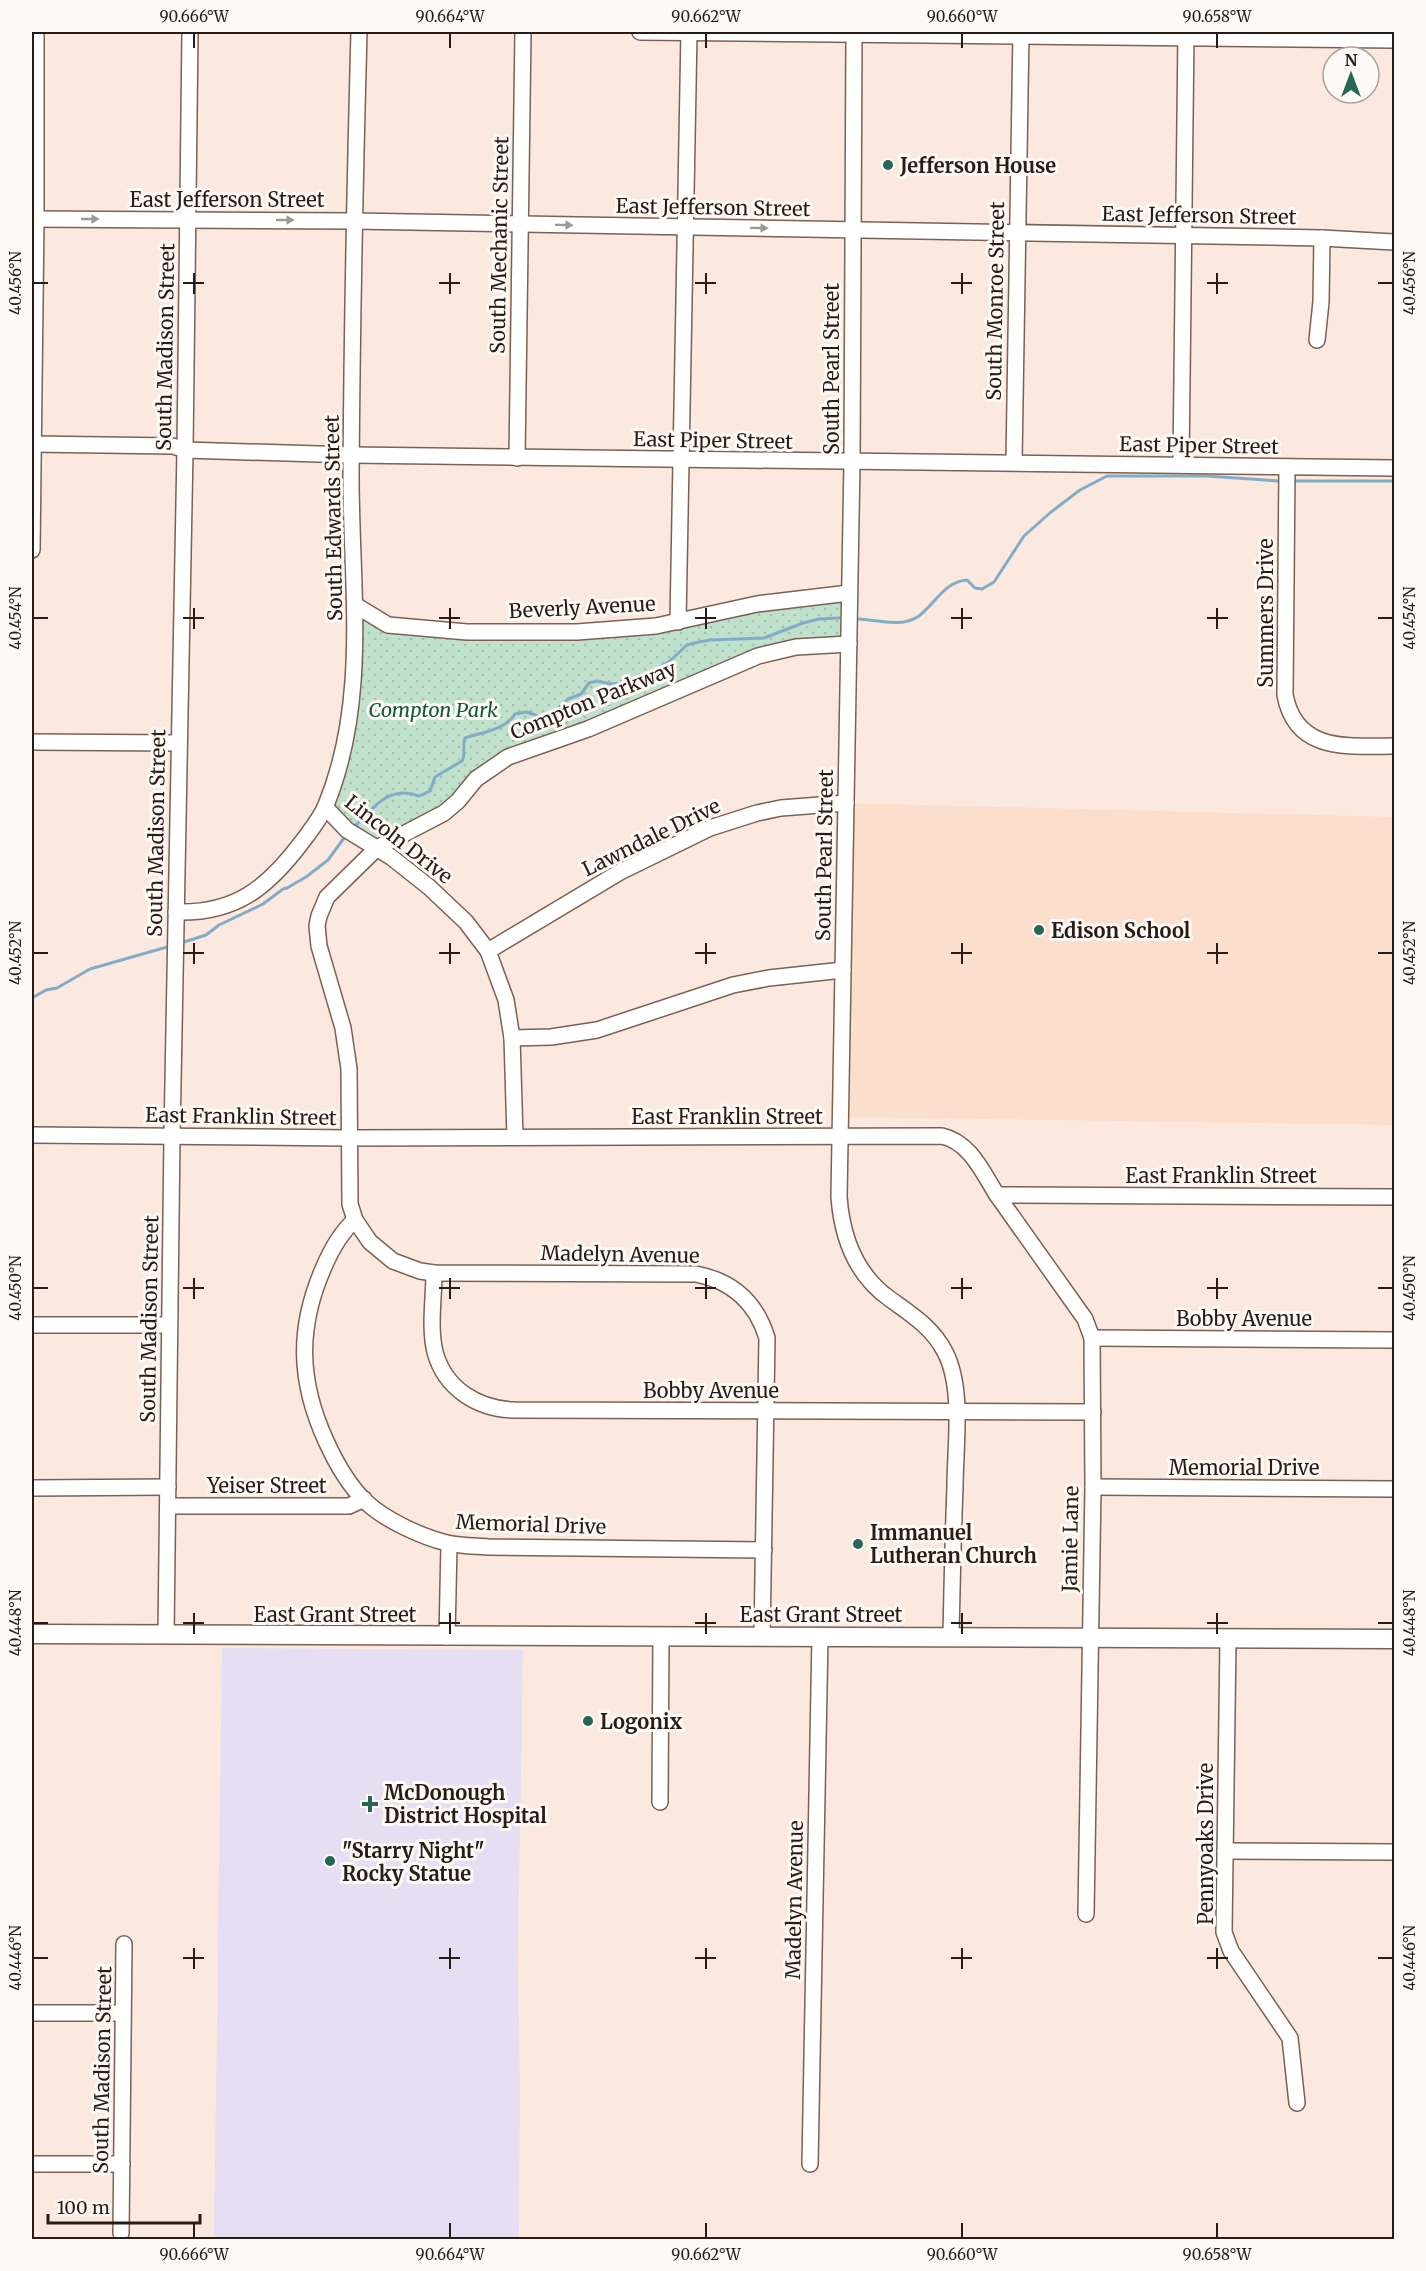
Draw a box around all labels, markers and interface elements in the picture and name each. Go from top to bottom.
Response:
text: 90.666°W [159,7,230,26]
text: 90.664°W [416,7,485,26]
text: 90.662°W [671,7,742,26]
text: 90.660°W [927,7,998,26]
text: 90.658°W [1183,7,1252,26]
north arrow [1321,45,1381,105]
text: N [1345,50,1358,70]
street label: South Mechanic Street [485,136,513,354]
place label: Jefferson House [899,153,1056,178]
marker: Jefferson House [881,158,895,172]
street label: East Jefferson Street [130,187,325,212]
street label: East Jefferson Street [615,193,811,221]
street label: South Monroe Street [981,201,1009,401]
street label: East Jefferson Street [1101,201,1297,229]
one-way arrow [80,214,99,224]
one-way arrow [275,216,294,225]
one-way arrow [554,220,573,230]
one-way arrow [749,223,768,233]
street label: South Madison Street [151,243,179,451]
text: 40.456°N [6,251,25,315]
text: 40.456°N [1400,251,1419,315]
street label: South Pearl Street [819,283,844,455]
street label: South Edwards Street [319,414,347,621]
street label: East Piper Street [633,426,793,454]
street label: East Piper Street [1119,431,1279,459]
street label: Summers Drive [1253,538,1278,688]
text: 40.454°N [6,586,25,650]
text: 40.454°N [1400,586,1419,650]
street label: Beverly Avenue [508,591,656,623]
street label: Compton Parkway [506,655,680,745]
park label: Compton Park [368,697,498,722]
street label: South Madison Street [142,729,170,937]
street label: South Pearl Street [810,769,838,941]
street label: Lincoln Drive [340,789,458,889]
street label: Lawndale Drive [578,793,724,881]
place label: Edison School [1051,918,1191,943]
text: 40.452°N [6,921,25,985]
text: 40.452°N [1400,921,1419,985]
marker: Edison School [1032,923,1046,937]
street label: East Franklin Street [145,1102,337,1130]
street label: East Franklin Street [631,1104,823,1129]
street label: East Franklin Street [1125,1163,1317,1188]
street label: South Madison Street [135,1215,163,1423]
street label: Madelyn Avenue [540,1240,700,1268]
text: 40.450°N [6,1255,25,1321]
text: 40.450°N [1400,1255,1419,1321]
street label: Bobby Avenue [1176,1306,1312,1331]
street label: Bobby Avenue [643,1378,779,1403]
street label: Memorial Drive [1169,1455,1319,1480]
street label: Yeiser Street [206,1473,327,1498]
street label: Jamie Lane [1057,1486,1083,1593]
street label: Memorial Drive [455,1509,607,1539]
place label: Immanuel Lutheran Church [870,1520,1037,1568]
marker: Immanuel Lutheran Church [851,1537,865,1551]
text: 40.448°N [6,1589,25,1656]
text: 40.448°N [1400,1589,1419,1656]
street label: East Grant Street [254,1602,417,1627]
street label: East Grant Street [740,1602,903,1627]
place label: Logonix [600,1709,683,1734]
marker: Logonix [581,1714,595,1728]
street label: Pennyoaks Drive [1193,1763,1218,1925]
place label: McDonough District Hospital [384,1780,547,1828]
marker: McDonough District Hospital [361,1795,379,1813]
street label: Madelyn Avenue [780,1820,808,1980]
place label: "Starry Night" Rocky Statue [342,1838,484,1886]
marker: "Starry Night" Rocky Statue [323,1854,337,1868]
text: 40.446°N [6,1925,25,1991]
text: 40.446°N [1400,1925,1419,1991]
street label: South Madison Street [88,1966,116,2174]
scale bar [48,2187,200,2225]
text: 100 m [57,2196,110,2219]
text: 90.666°W [159,2245,230,2264]
text: 90.664°W [416,2245,485,2264]
text: 90.662°W [671,2245,742,2264]
text: 90.660°W [927,2245,998,2264]
text: 90.658°W [1183,2245,1252,2264]

